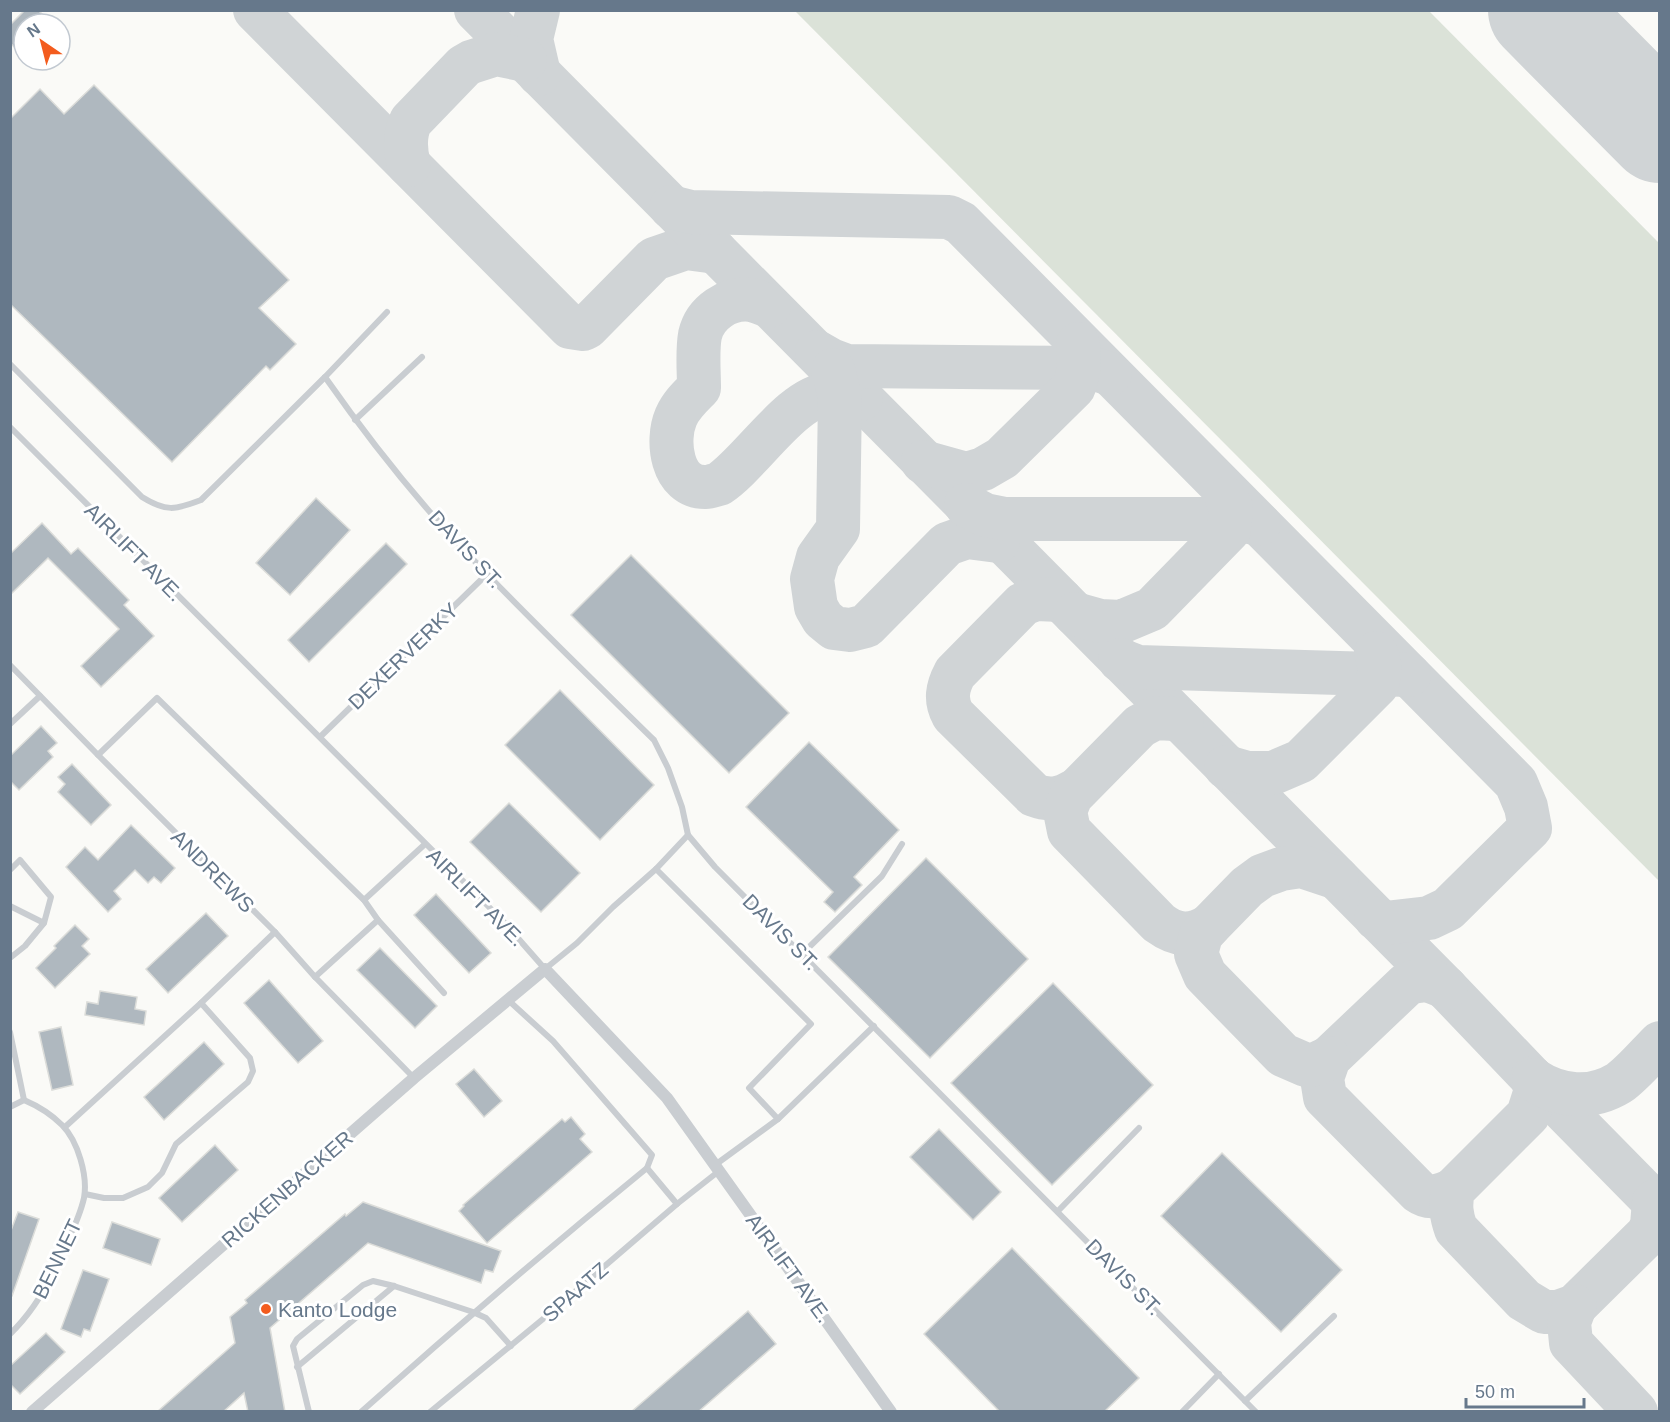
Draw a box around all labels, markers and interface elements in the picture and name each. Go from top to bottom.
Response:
north arrow [12,12,72,72]
text: N [24,20,43,40]
street label: AIRLIFT AVE. [80,498,188,606]
street label: DAVIS ST. [424,505,508,593]
street label: DEXERVERKY [344,598,462,714]
street label: ANDREWS [167,825,259,917]
street label: AIRLIFT AVE. [422,843,530,951]
street label: DAVIS ST. [738,889,824,975]
street label: RICKENBACKER [217,1126,357,1252]
street label: AIRLIFT AVE. [742,1209,836,1327]
street label: BENNET [28,1216,86,1302]
street label: DAVIS ST. [1081,1234,1167,1320]
street label: SPAATZ [538,1257,612,1326]
place label: Kanto Lodge [278,1298,397,1321]
marker: Kanto Lodge [259,1302,273,1316]
scale bar [1466,1371,1584,1409]
text: 50 m [1475,1382,1515,1402]

